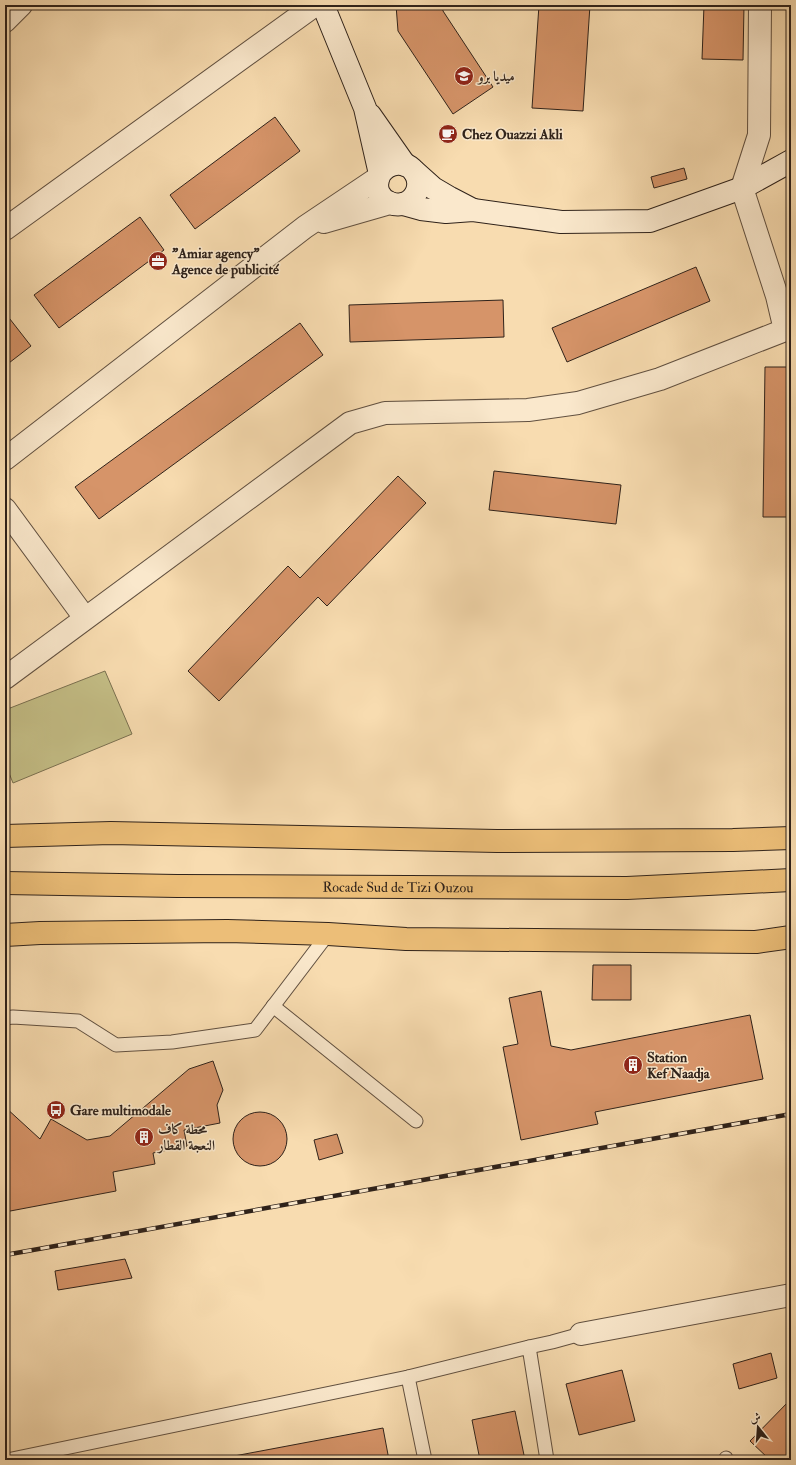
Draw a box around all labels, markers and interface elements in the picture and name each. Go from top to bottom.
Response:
school or university icon: ميديا برو [453,65,475,87]
place label: ميديا برو [476,68,515,85]
cafe icon: Chez Ouazzi Akli [437,123,459,145]
place label: Chez Ouazzi Akli [462,126,563,143]
place label: "Amiar agency" Agence de publicité [171,245,280,279]
office icon: "Amiar agency" Agence de publicité [147,250,169,272]
street label: Rocade Sud de Tizi Ouzou [322,879,474,896]
place label: Station Kef Naadja [647,1049,711,1082]
building icon: Station Kef Naadja [622,1054,644,1076]
bus stop icon: Gare multimodale [45,1099,67,1121]
place label: Gare multimodale [70,1102,171,1119]
place label: محطة كاف النعجة القطار [156,1121,215,1154]
building icon: محطة كاف النعجة القطار [133,1126,155,1148]
north arrow [738,1407,778,1447]
text: ش [748,1410,762,1426]

